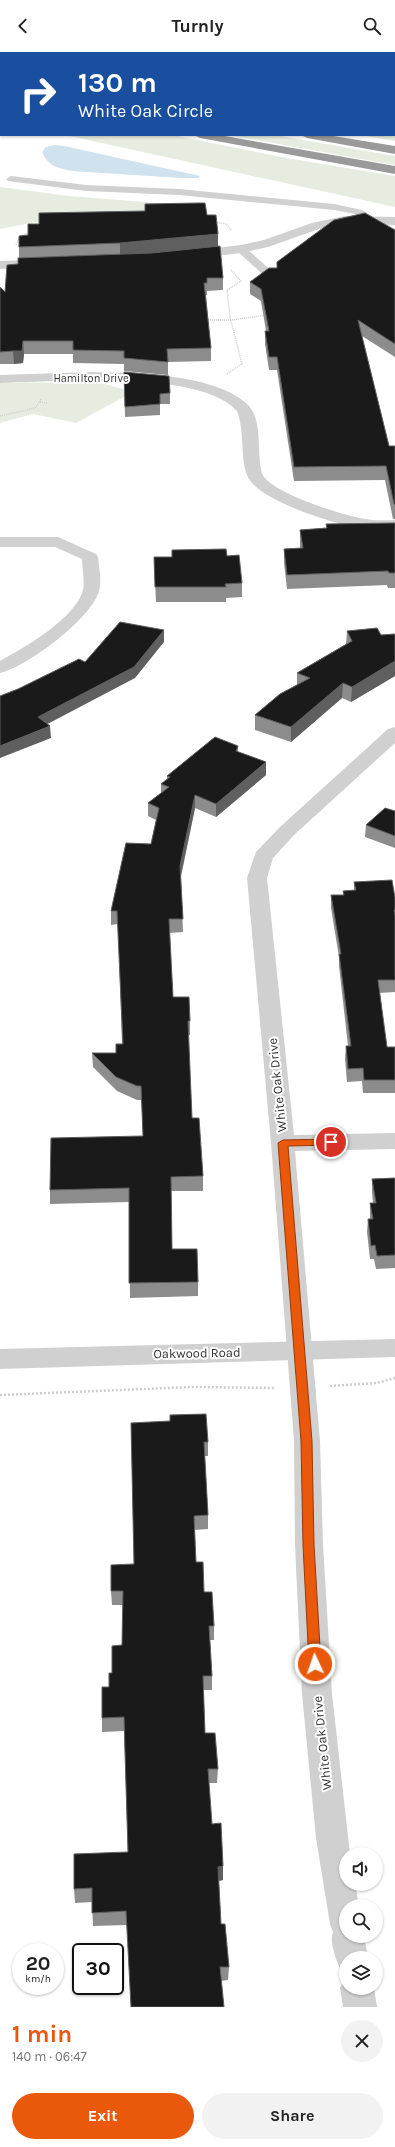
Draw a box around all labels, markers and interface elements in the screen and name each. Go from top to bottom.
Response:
icon: back [12,15,34,37]
text: Turnly [171,15,224,37]
icon: search [361,15,383,37]
text: 130 m [78,66,157,99]
icon: right [12,68,64,120]
text: White Oak Circle [78,100,213,122]
street label: Hamilton Drive [53,372,129,385]
street label: White Oak Drive [265,1037,289,1133]
pin [314,1125,348,1159]
icon: arrive [320,1131,342,1153]
street label: Oakwood Road [153,1345,241,1361]
position arrow [294,1643,336,1685]
street label: White Oak Drive [310,1695,334,1791]
map controls [339,1847,383,1995]
button: sound [339,1847,383,1891]
button: search [339,1899,383,1943]
speed limit sign: 30 [72,1943,124,1995]
button: layers [339,1951,383,1995]
text: 20 [26,1952,50,1975]
text: km/h [25,1973,51,1985]
text: 1 min [12,2020,72,2048]
button: close [341,2020,383,2062]
text: 140 m · 06:47 [12,2049,87,2064]
button: Exit [12,2093,194,2139]
button: Share [202,2093,383,2139]

